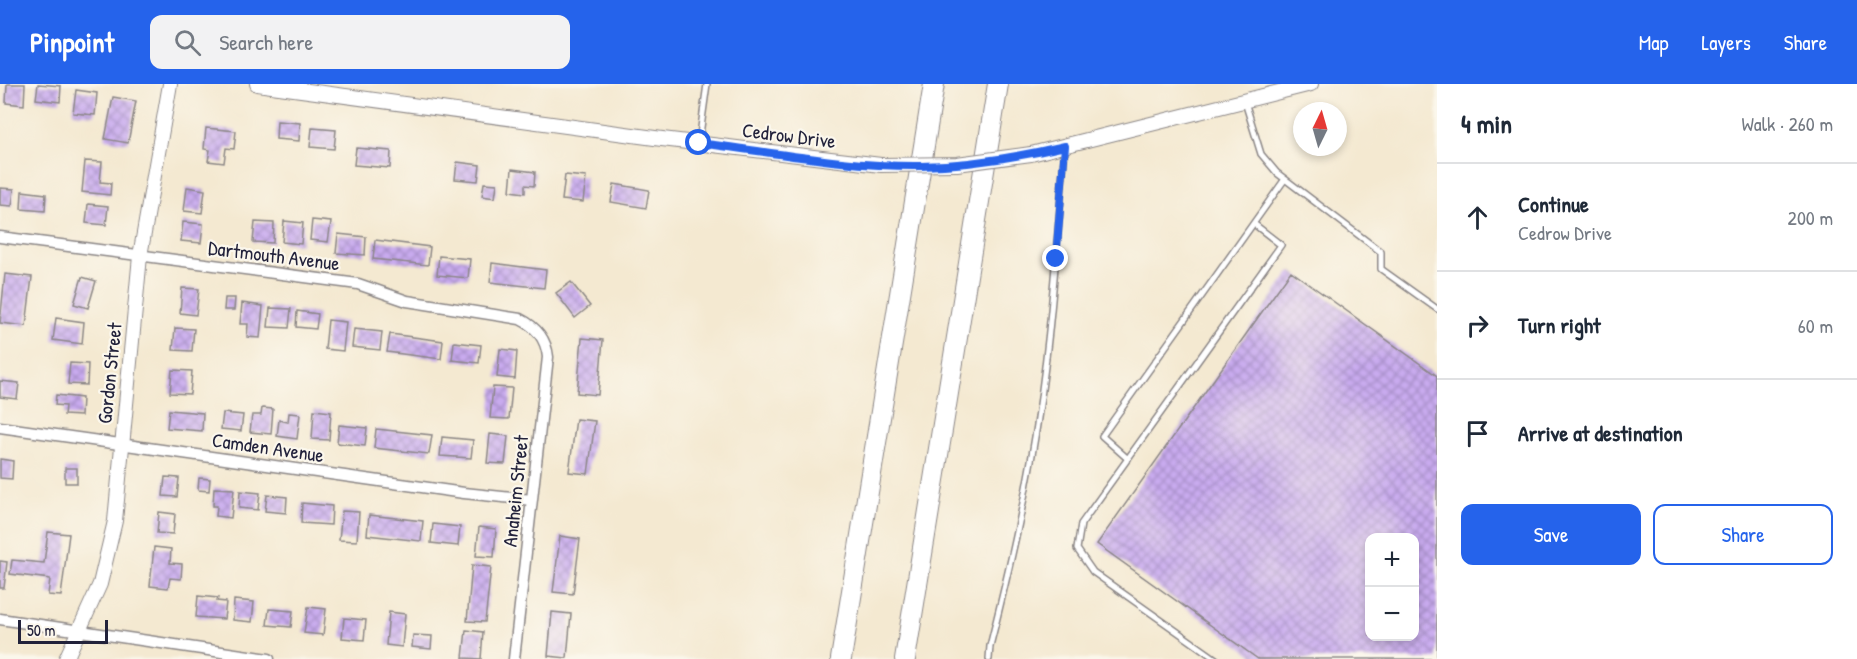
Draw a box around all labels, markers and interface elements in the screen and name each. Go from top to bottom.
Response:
search box [150,15,570,69]
text: Pinpoint [30,23,114,61]
icon: search [171,26,204,59]
text: Search here [219,27,313,57]
text: Map [1639,28,1668,57]
text: Layers [1701,28,1751,57]
text: Share [1784,28,1827,57]
north arrow [1293,102,1347,156]
text: 4 min [1461,106,1512,141]
text: Walk · 260 m [1742,110,1833,137]
street label: Cedrow Drive [741,116,837,154]
route start [685,129,711,155]
text: Continue [1518,189,1589,219]
icon: ahead [1461,201,1494,234]
text: 200 m [1788,204,1833,231]
text: Cedrow Drive [1518,219,1612,246]
street label: Dartmouth Avenue [207,234,341,276]
route end [1042,245,1068,271]
icon: right [1461,309,1494,342]
text: Turn right [1518,310,1601,340]
text: 60 m [1798,312,1833,339]
street label: Gordon Street [90,320,128,425]
icon: arrive [1461,417,1494,450]
text: Arrive at destination [1518,418,1683,448]
street label: Camden Avenue [210,426,326,468]
street label: Anaheim Street [496,433,534,548]
button: Save [1461,504,1641,565]
button: Share [1653,504,1833,565]
map controls [1365,533,1419,641]
button: + [1365,533,1419,587]
button: − [1365,587,1419,641]
scale bar [18,617,108,644]
text: 50 m [27,619,56,641]

